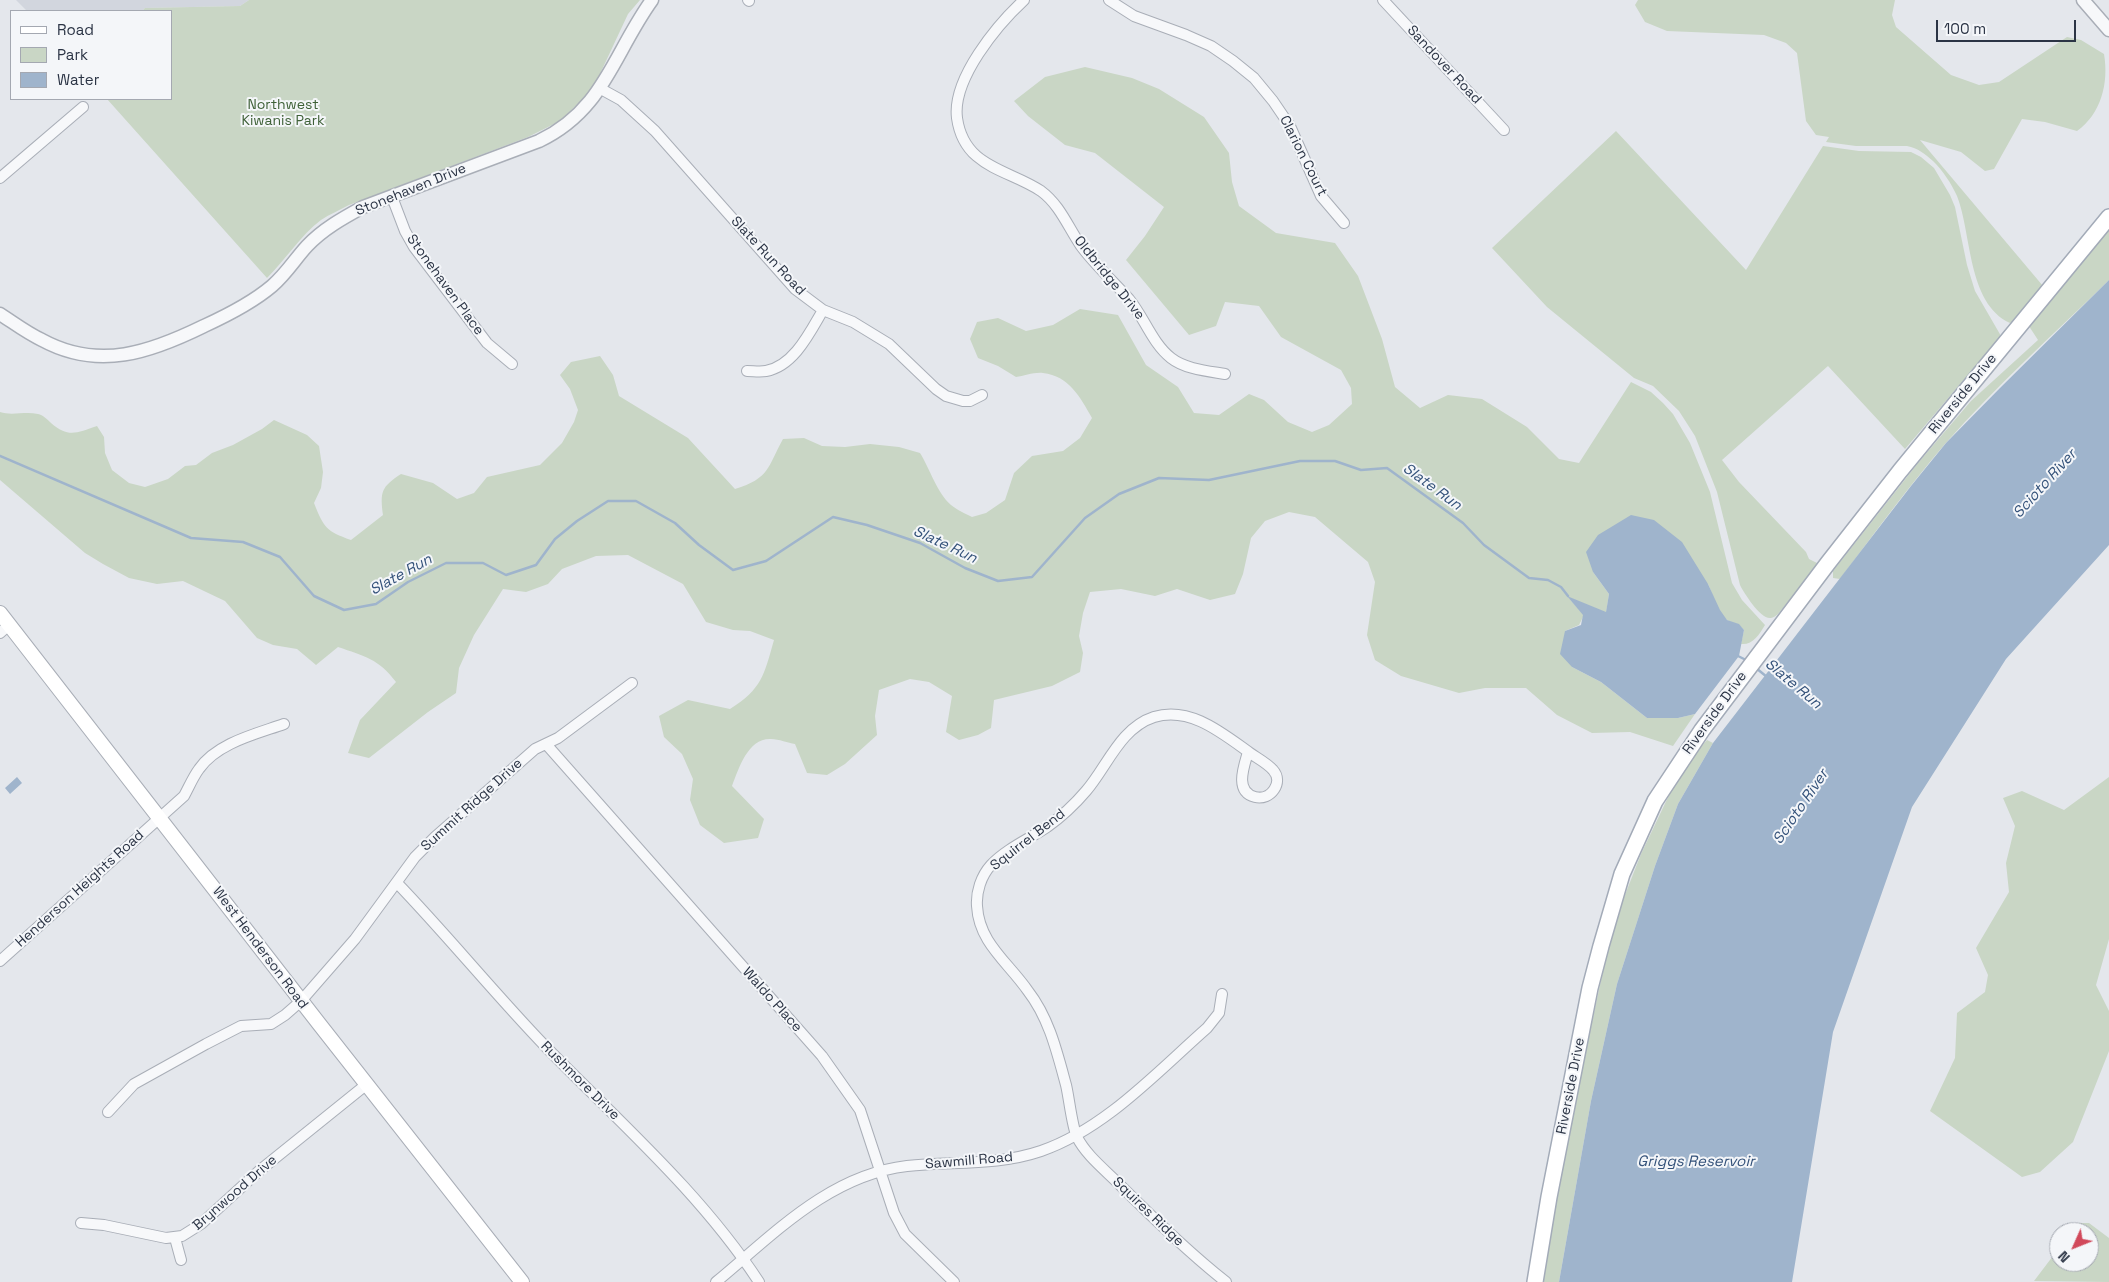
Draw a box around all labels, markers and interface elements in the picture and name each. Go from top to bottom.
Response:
legend [10,10,172,100]
scale bar [1939,10,2079,42]
text: 100 m [1944,19,1986,38]
text: Road [57,20,94,39]
street label: Sandover Road [1403,22,1485,108]
text: Park [57,45,88,64]
text: Water [57,70,99,89]
park label: Northwest Kiwanis Park [241,97,325,130]
street label: Clarion Court [1276,113,1330,199]
street label: Stonehaven Drive [353,160,469,220]
street label: Slate Run Road [727,213,809,299]
street label: Stonehaven Place [403,231,487,339]
street label: Oldbridge Drive [1070,233,1148,323]
street label: Riverside Drive [1926,351,2000,437]
water label: Scioto River [2010,446,2080,522]
water label: Slate Run [1399,460,1465,514]
water label: Slate Run [910,522,980,568]
water label: Slate Run [367,551,435,599]
water label: Slate Run [1761,655,1825,713]
street label: Riverside Drive [1679,668,1751,758]
street label: Summit Ridge Drive [418,755,526,855]
water label: Scioto River [1769,766,1833,848]
street label: Squirrel Bend [987,806,1069,874]
street label: Henderson Heights Road [12,827,148,951]
street label: West Henderson Road [209,884,311,1012]
street label: Waldo Place [739,964,805,1036]
street label: Riverside Drive [1553,1036,1589,1136]
street label: Rushmore Drive [537,1038,623,1124]
street label: Sawmill Road [924,1149,1014,1173]
street label: Brynwood Drive [189,1152,281,1234]
water label: Griggs Reservoir [1637,1153,1755,1171]
street label: Squires Ridge [1109,1174,1187,1250]
north arrow [2049,1222,2099,1272]
text: N [2054,1247,2074,1266]

